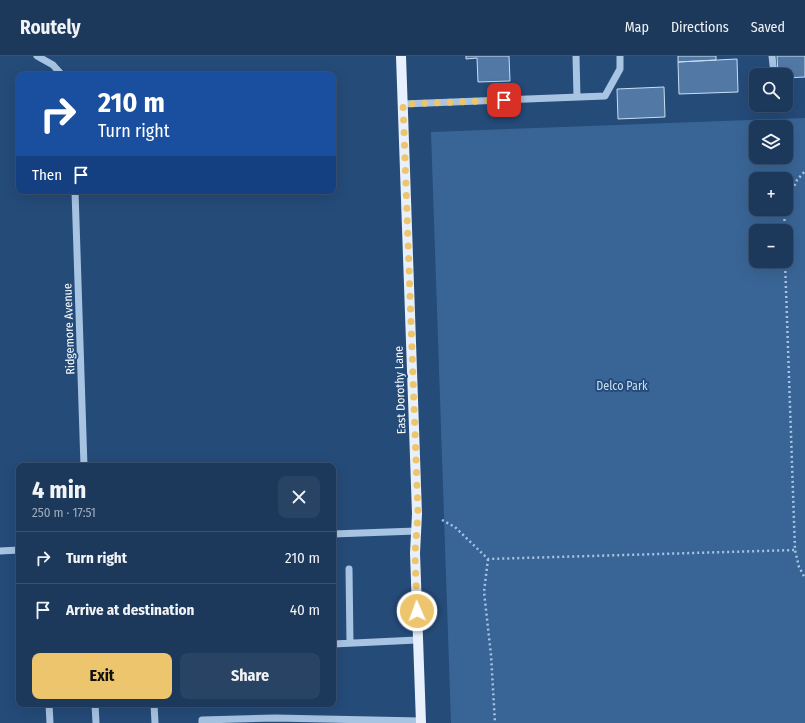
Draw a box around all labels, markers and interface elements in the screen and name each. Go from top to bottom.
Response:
text: Routely [20,16,80,39]
text: Map [625,19,649,36]
text: Directions [671,19,729,36]
text: Saved [751,19,785,36]
map controls [749,68,793,268]
button: search [749,68,793,112]
pin [487,83,521,117]
text: 210 m [98,86,165,119]
icon: right [32,88,84,140]
icon: arrive [493,89,515,111]
text: Turn right [98,120,170,142]
button: layers [749,120,793,164]
icon: arrive [70,164,92,186]
text: Then [32,166,62,184]
button: + [749,172,793,216]
button: − [749,224,793,268]
street label: Ridgemore Avenue [60,283,78,375]
street label: East Dorothy Lane [391,346,409,434]
park label: Delco Park [596,379,648,393]
text: 4 min [32,476,86,504]
button: close [278,476,320,518]
text: 250 m · 17:51 [32,505,96,520]
icon: right [32,547,54,569]
text: Turn right [66,549,127,567]
text: 210 m [285,549,320,567]
position arrow [396,590,438,632]
icon: arrive [32,599,54,621]
text: Arrive at destination [66,601,194,619]
text: 40 m [290,601,320,619]
button: Exit [32,653,172,699]
button: Share [180,653,320,699]

